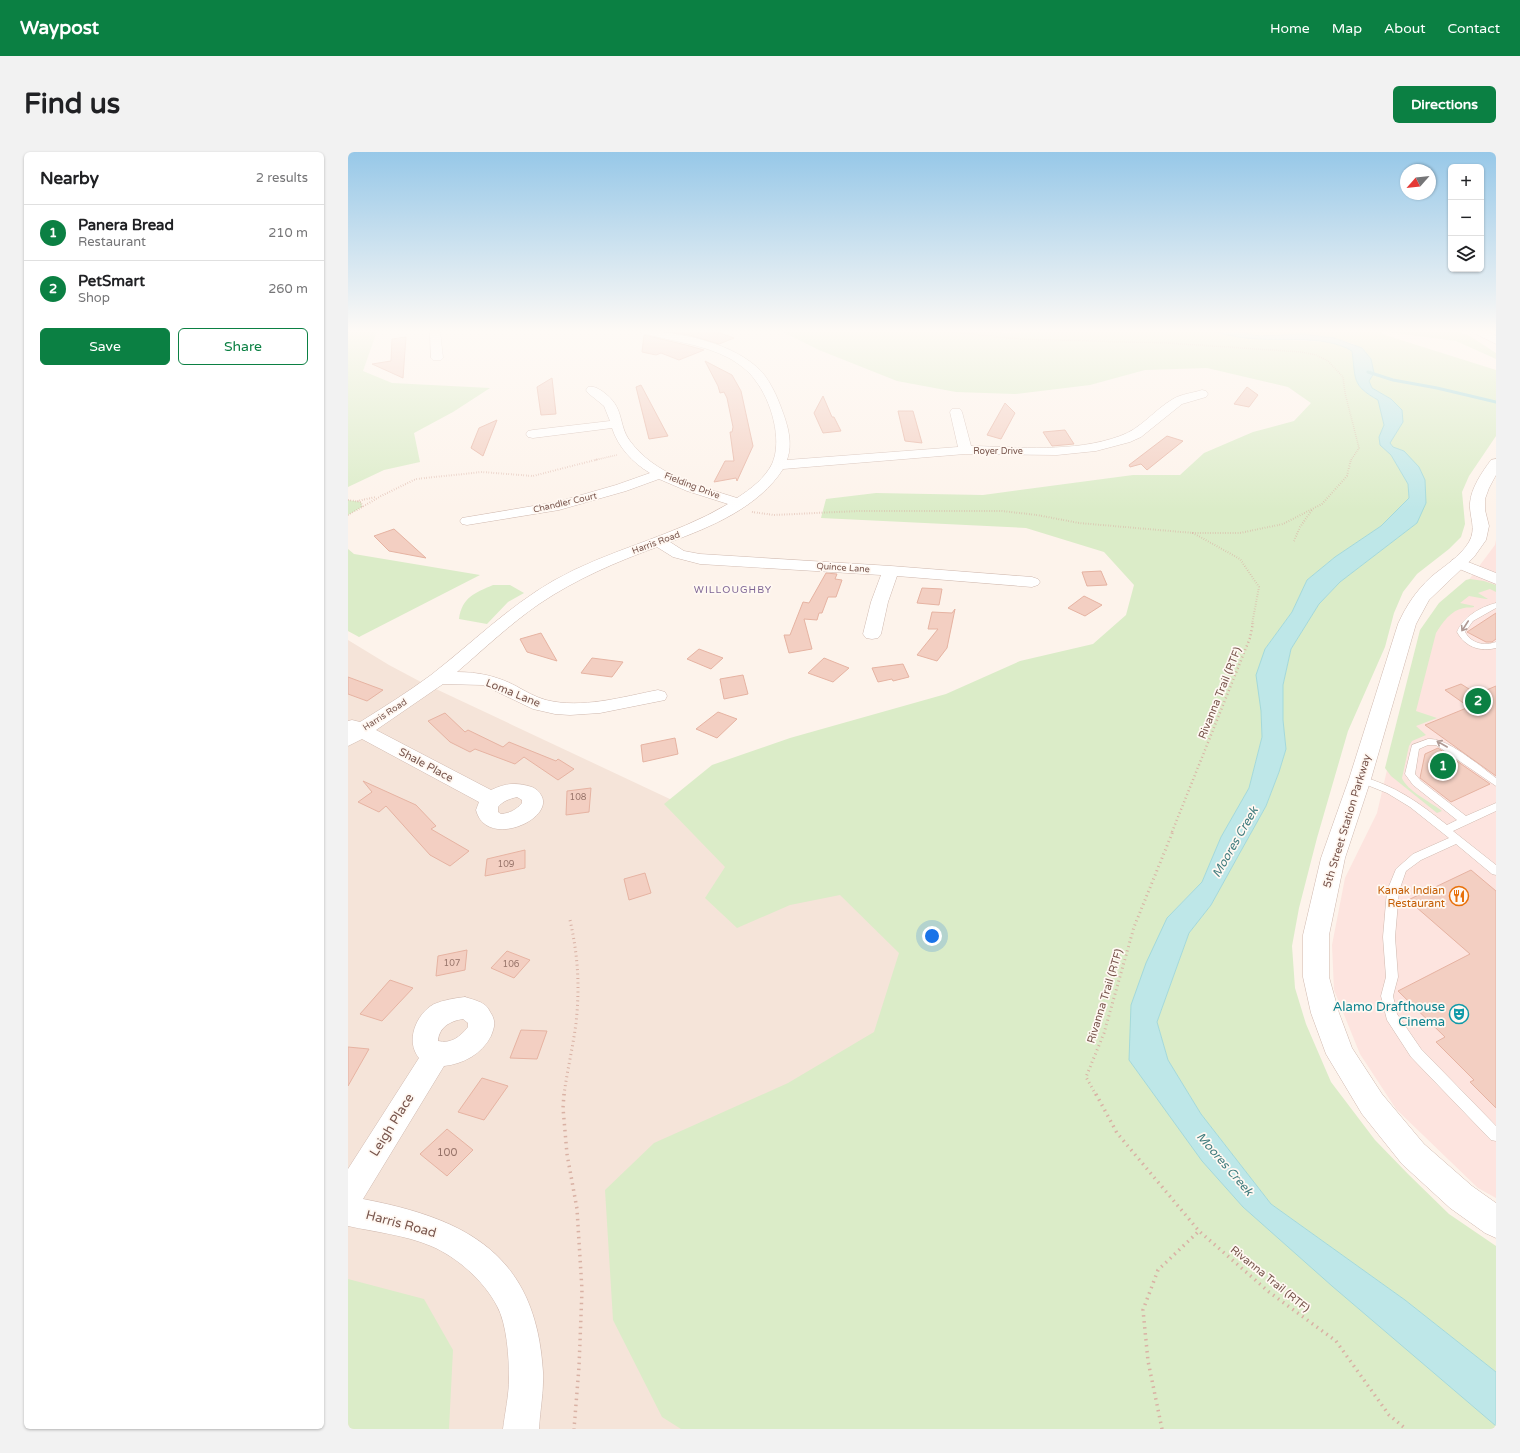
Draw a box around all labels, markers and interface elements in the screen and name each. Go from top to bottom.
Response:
text: Waypost [20,17,99,39]
text: Home [1270,20,1310,37]
text: Map [1332,20,1362,37]
text: About [1384,20,1426,37]
text: Contact [1448,20,1500,37]
button: Directions [1393,86,1496,123]
text: Find us [24,87,120,121]
north arrow [1400,164,1436,200]
map controls [1448,164,1484,272]
button: + [1448,164,1484,200]
text: Nearby [40,168,99,189]
text: 2 results [256,170,308,186]
button: − [1448,200,1484,236]
text: Panera Bread [78,216,174,234]
text: 1 [49,225,57,241]
text: 210 m [268,225,308,241]
text: Restaurant [78,234,146,250]
button: layers [1448,236,1484,272]
text: PetSmart [78,272,145,290]
text: 2 [49,281,57,297]
text: 260 m [268,281,308,297]
text: Shop [78,290,110,306]
button: Save [40,328,170,365]
button: Share [178,328,308,365]
street label: Royer Drive [973,446,1023,457]
street label: Fielding Drive [663,470,721,502]
street label: Chandler Court [532,490,598,516]
street label: Harris Road [631,529,681,557]
street label: Quince Lane [816,561,870,575]
district label: WILLOUGHBY [694,584,772,596]
one-way arrow [1460,620,1468,632]
street label: Rivanna Trail (RTF) [1196,645,1244,741]
street label: Loma Lane [484,676,542,710]
pin: 2 [1465,686,1491,716]
street label: Harris Road [361,697,409,733]
one-way arrow [1436,740,1448,748]
street label: Shale Place [397,745,455,785]
pin: 1 [1430,751,1456,781]
street label: 5th Street Station Parkway [1320,753,1374,889]
house number: 108 [570,792,587,803]
water label: Moores Creek [1209,803,1262,880]
house number: 109 [498,859,515,870]
place label: Kanak Indian Restaurant [1377,884,1445,910]
restaurant icon: Kanak Indian Restaurant [1448,885,1470,907]
your location [922,926,942,946]
street label: Rivanna Trail (RTF) [1084,947,1126,1045]
house number: 107 [444,958,461,969]
house number: 106 [503,959,520,970]
place label: Alamo Drafthouse Cinema [1333,999,1445,1030]
theatre icon: Alamo Drafthouse Cinema [1448,1003,1470,1025]
street label: Leigh Place [366,1091,418,1159]
water label: Moores Creek [1194,1130,1257,1199]
house number: 100 [437,1146,457,1159]
street label: Harris Road [364,1207,438,1241]
street label: Rivanna Trail (RTF) [1228,1243,1312,1315]

